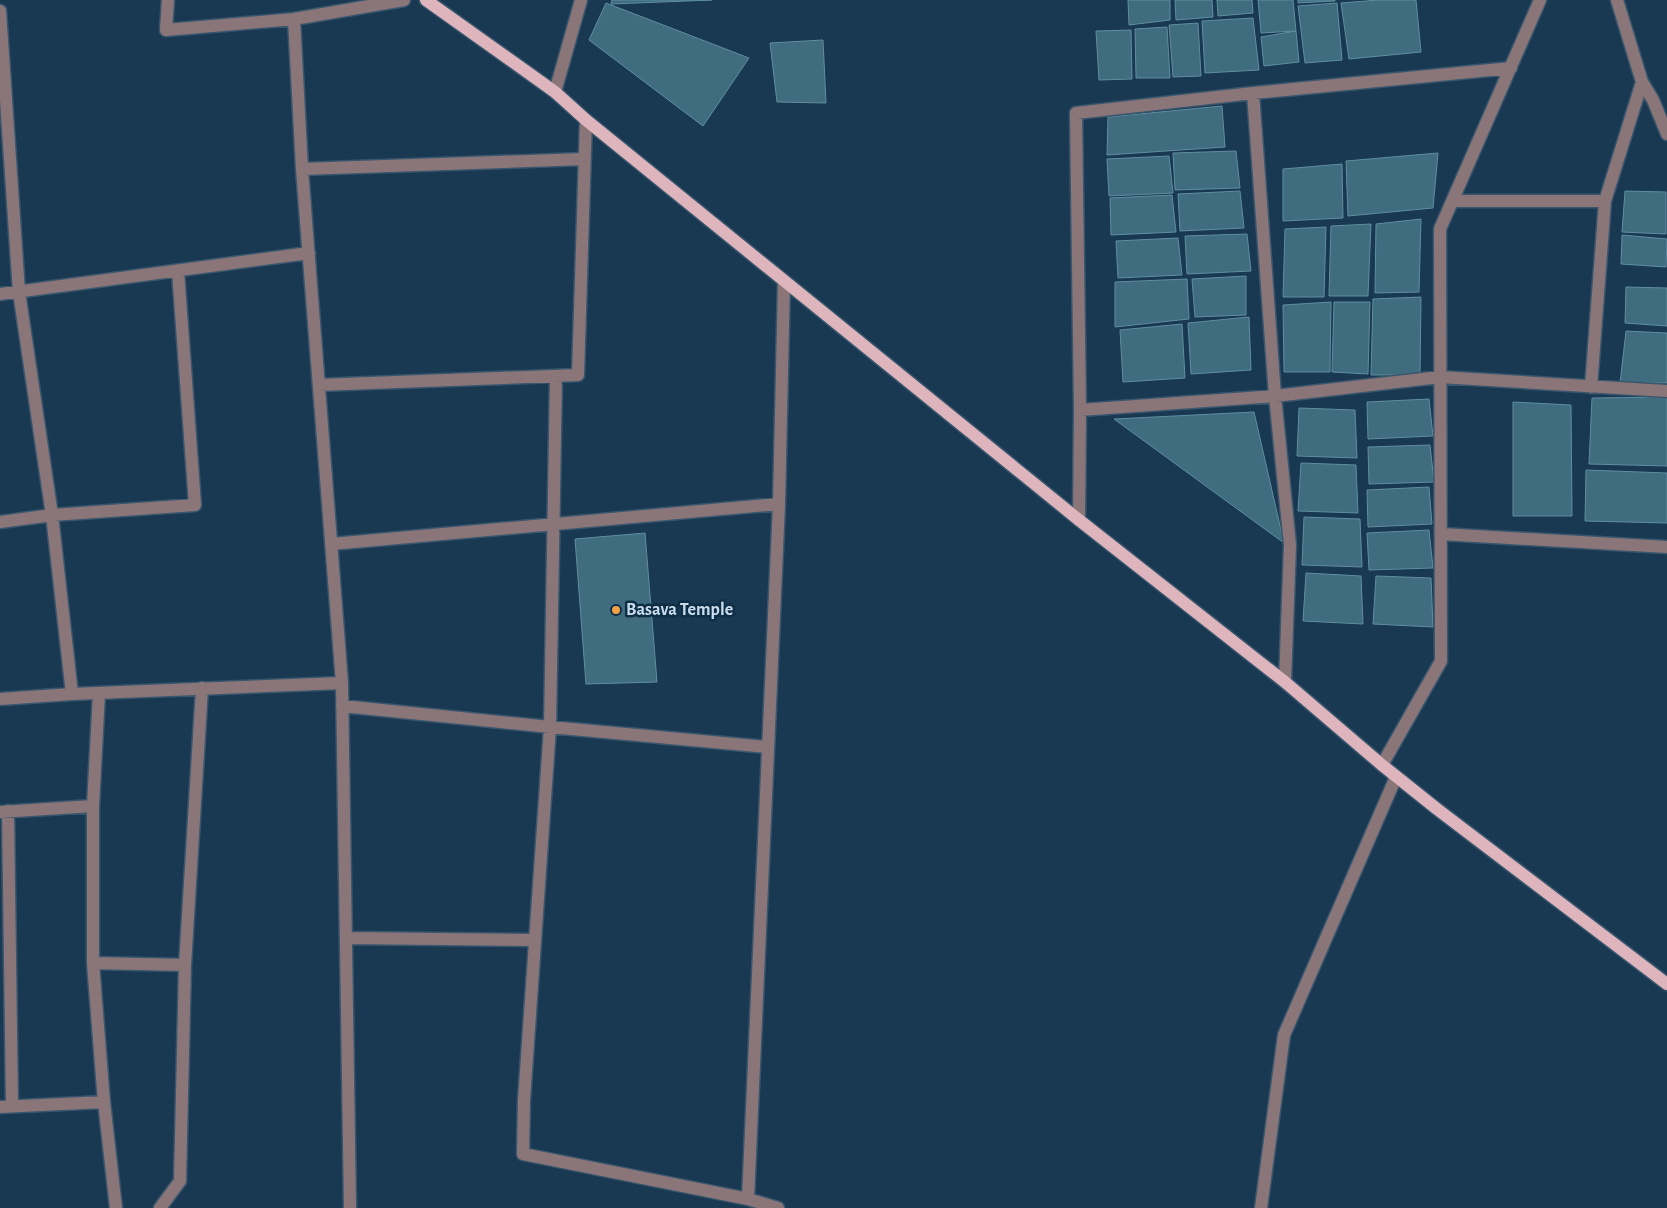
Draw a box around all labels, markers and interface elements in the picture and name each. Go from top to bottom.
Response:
place label: Basava Temple [626,601,733,619]
marker: Basava Temple [610,604,622,616]

